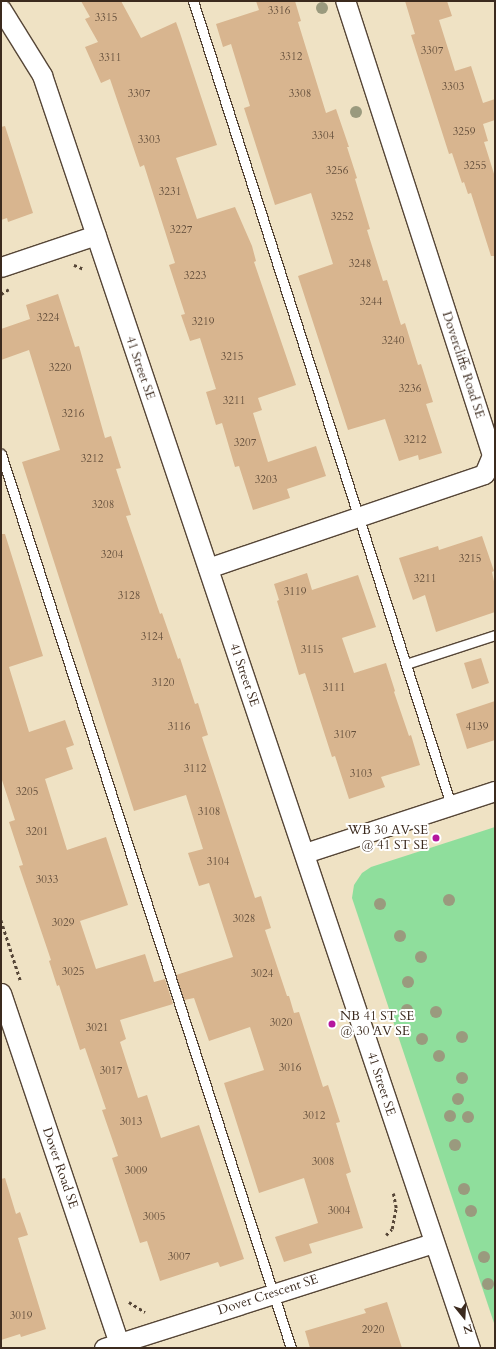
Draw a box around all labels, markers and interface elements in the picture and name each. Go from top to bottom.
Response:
house number: 3316 [268,4,290,18]
house number: 3315 [95,11,117,25]
house number: 3307 [421,44,443,58]
house number: 3312 [280,50,302,64]
house number: 3311 [99,51,121,65]
house number: 3303 [442,80,464,94]
house number: 3307 [128,87,150,101]
house number: 3308 [289,87,311,101]
house number: 3259 [453,125,475,139]
house number: 3304 [312,129,334,143]
house number: 3303 [138,133,160,147]
house number: 3255 [464,159,486,173]
house number: 3256 [326,164,348,178]
house number: 3231 [159,185,181,199]
house number: 3252 [331,210,353,224]
house number: 3227 [170,223,192,237]
house number: 3248 [349,257,371,271]
house number: 3223 [184,269,206,283]
house number: 3244 [360,295,382,309]
street label: Dovercliffe Road SE [438,310,488,420]
house number: 3224 [37,311,59,325]
house number: 3219 [192,315,214,329]
street label: 41 Street SE [122,334,158,402]
house number: 3240 [382,334,404,348]
house number: 3215 [221,350,243,364]
house number: 3220 [49,361,71,375]
house number: 3236 [399,382,421,396]
house number: 3211 [223,394,245,408]
house number: 3216 [62,407,84,421]
house number: 3212 [404,433,426,447]
house number: 3207 [234,436,256,450]
house number: 3212 [81,452,103,466]
house number: 3203 [255,473,277,487]
house number: 3208 [92,498,114,512]
house number: 3204 [101,548,123,562]
house number: 3215 [459,552,481,566]
house number: 3211 [414,572,436,586]
house number: 3119 [284,585,306,599]
house number: 3128 [118,589,140,603]
house number: 3124 [141,630,163,644]
street label: 41 Street SE [226,641,262,709]
house number: 3115 [301,643,323,657]
house number: 3120 [152,676,174,690]
house number: 3111 [323,681,345,695]
house number: 3116 [168,720,190,734]
house number: 4139 [466,720,488,734]
house number: 3107 [334,728,356,742]
house number: 3112 [184,762,206,776]
house number: 3103 [350,767,372,781]
house number: 3205 [16,785,38,799]
house number: 3108 [198,805,220,819]
place label: WB 30 AV SE @ 41 ST SE [348,823,428,854]
house number: 3201 [26,825,48,839]
marker: WB 30 AV SE @ 41 ST SE [431,833,441,843]
house number: 3104 [207,855,229,869]
house number: 3033 [36,873,58,887]
house number: 3028 [233,912,255,926]
house number: 3029 [52,916,74,930]
house number: 3025 [62,965,84,979]
house number: 3024 [251,967,273,981]
place label: NB 41 ST SE @ 30 AV SE [340,1009,414,1040]
house number: 3020 [270,1016,292,1030]
marker: NB 41 ST SE @ 30 AV SE [327,1019,337,1029]
house number: 3021 [86,1021,108,1035]
street label: 41 Street SE [363,1050,399,1118]
house number: 3016 [279,1061,301,1075]
house number: 3017 [100,1064,122,1078]
house number: 3012 [303,1109,325,1123]
house number: 3013 [120,1115,142,1129]
street label: Dover Road SE [39,1125,81,1211]
house number: 3008 [312,1155,334,1169]
house number: 3009 [125,1164,147,1178]
house number: 3004 [328,1204,350,1218]
house number: 3005 [143,1210,165,1224]
house number: 3007 [168,1250,190,1264]
street label: Dover Crescent SE [216,1271,320,1319]
north arrow [444,1297,484,1337]
house number: 3019 [10,1309,32,1323]
text: N [461,1320,475,1337]
house number: 2920 [362,1323,384,1337]

